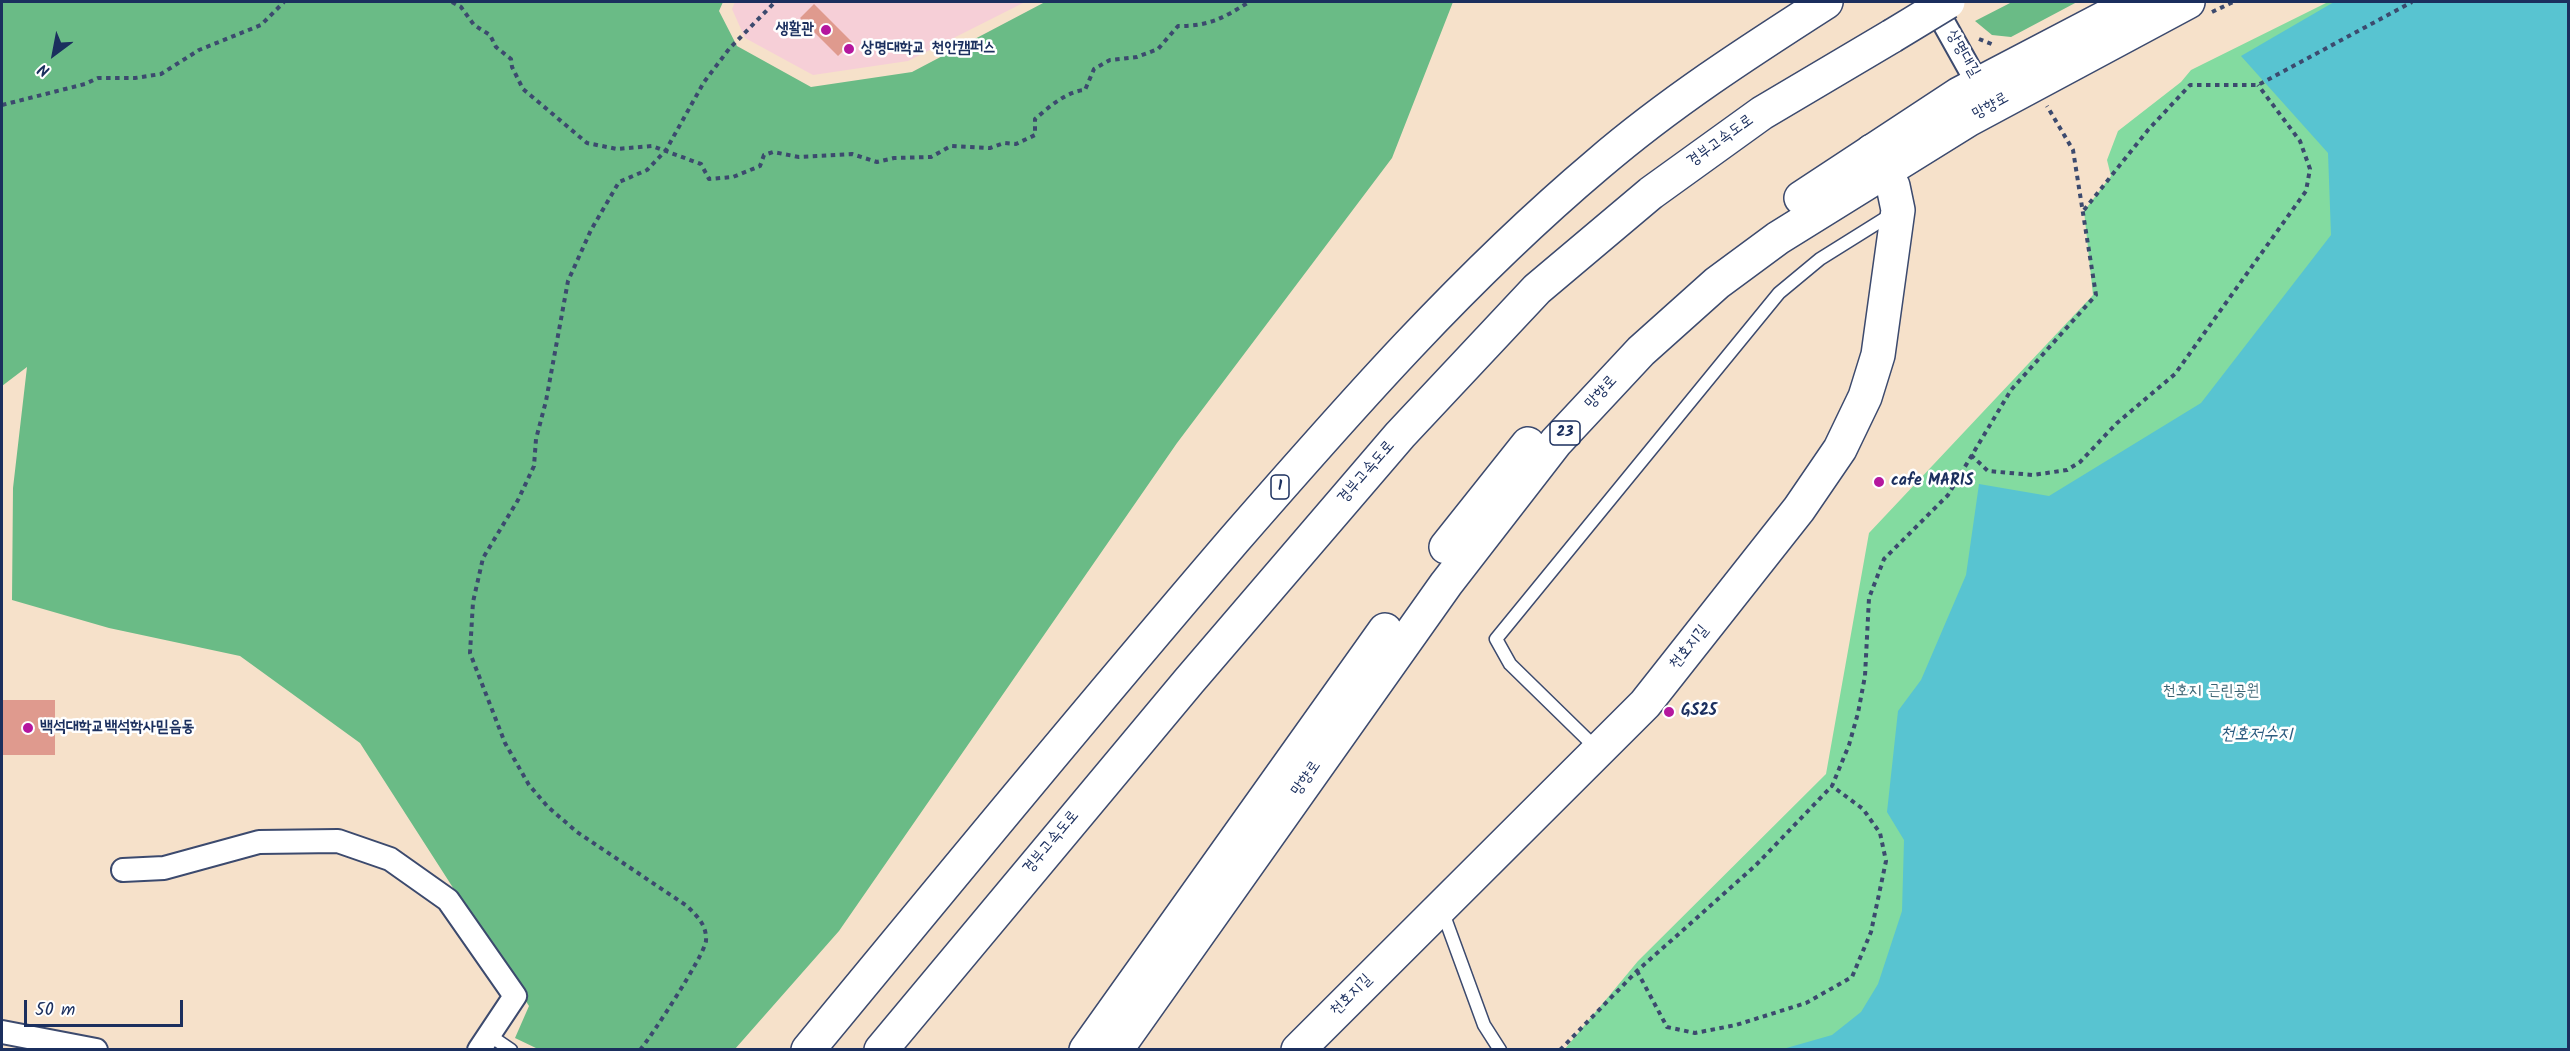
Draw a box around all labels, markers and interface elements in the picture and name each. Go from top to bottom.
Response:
place label: 생활관 [775,20,814,40]
marker: 생활관 [819,23,833,37]
north arrow [24,24,84,84]
street label: 상명대길 [1941,27,1983,81]
place label: 상명대학교 천안캠퍼스 [861,39,996,59]
marker: 상명대학교 천안캠퍼스 [842,42,856,56]
text: N [33,56,55,83]
street label: 망향로 [1969,89,2013,125]
street label: 경부고속도로 [1684,112,1758,172]
street label: 망향로 [1582,372,1622,414]
road number: 23 [1550,421,1580,445]
street label: 경부고속도로 [1334,438,1400,508]
place label: cafe MARIS [1891,472,1973,492]
road number: 1 [1271,475,1289,499]
marker: cafe MARIS [1872,475,1886,489]
street label: 천호지길 [1666,622,1714,674]
park label: 천호지 근린공원 [2163,682,2259,702]
place label: GS25 [1681,702,1717,722]
marker: GS25 [1662,705,1676,719]
place label: 백석대학교백석학사믿음동 [40,718,194,738]
marker: 백석대학교백석학사믿음동 [21,721,35,735]
water label: 천호저수지 [2220,725,2292,747]
street label: 망향로 [1288,758,1326,800]
street label: 경부고속도로 [1020,807,1084,879]
street label: 천호지길 [1327,971,1377,1021]
scale bar [27,988,186,1026]
text: 50 m [35,996,75,1025]

